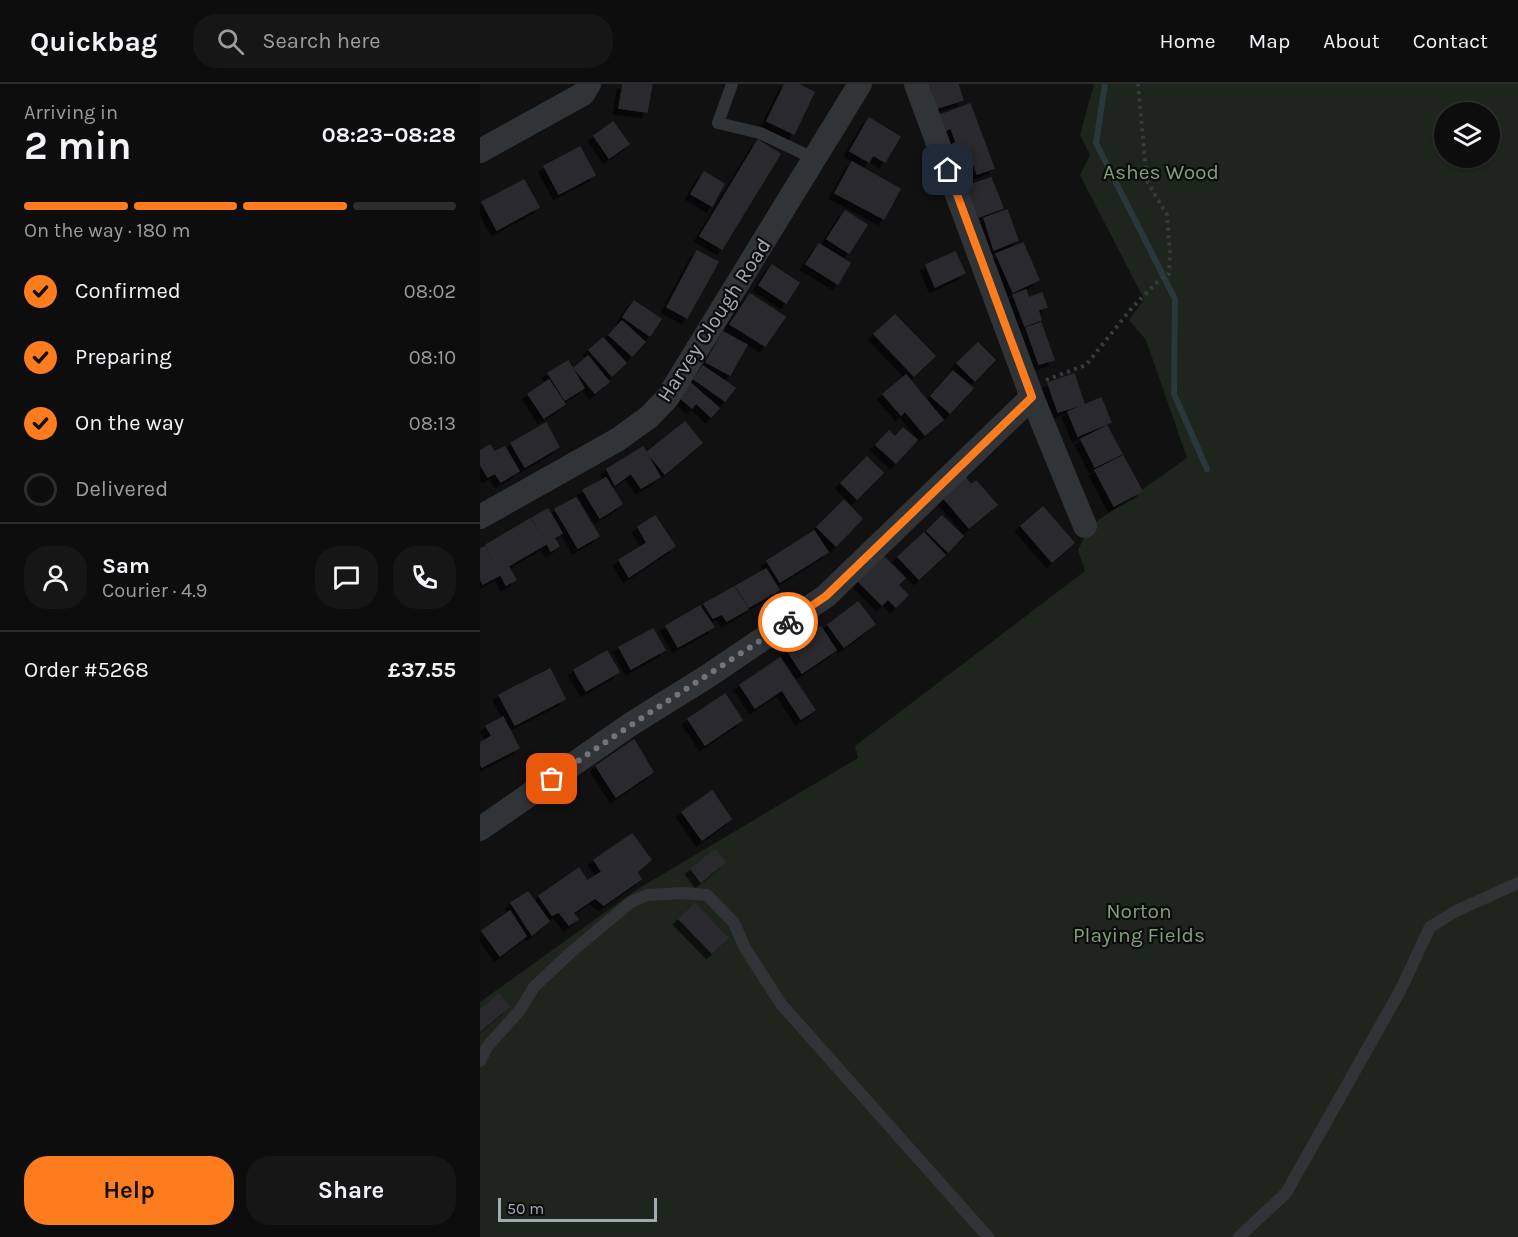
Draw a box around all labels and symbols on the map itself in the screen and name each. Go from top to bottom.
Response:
pin [922,144,973,195]
park label: Ashes Wood [1103,160,1219,184]
street label: Harvey Clough Road [652,234,776,406]
courier [758,592,818,652]
pin [526,753,577,804]
park label: Norton Playing Fields [1073,899,1205,947]
scale bar [498,1195,657,1222]

